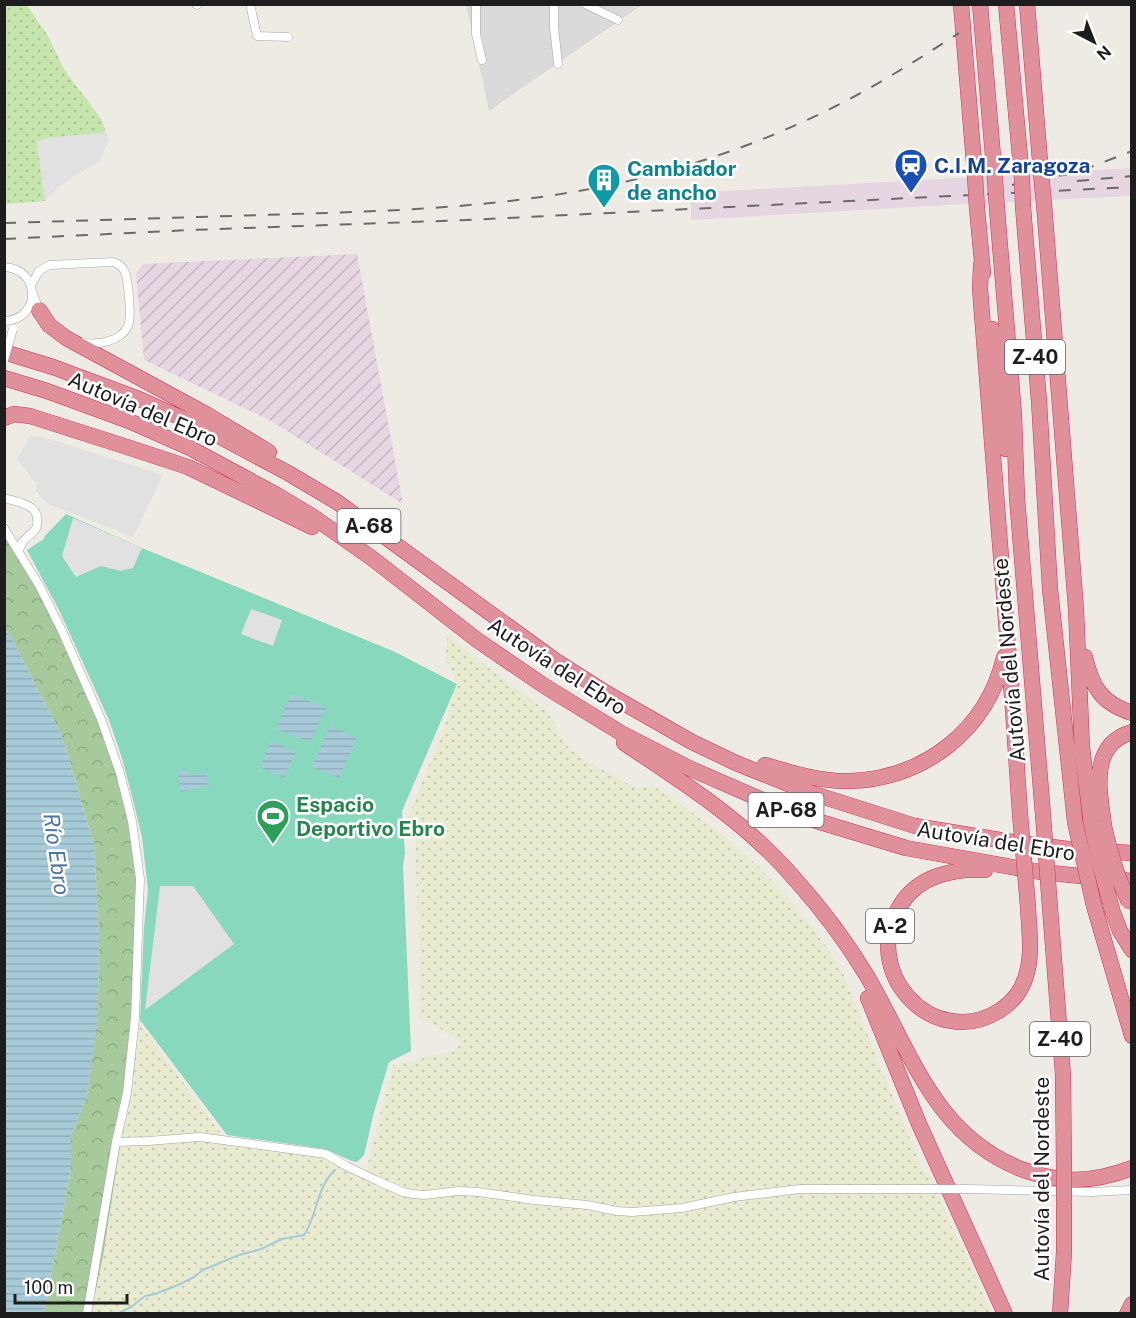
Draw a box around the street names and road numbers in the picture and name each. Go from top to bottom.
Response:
road number: Z-40 [1005,340,1065,374]
street label: Autovía del Ebro [65,366,221,452]
road number: A-68 [338,509,400,543]
street label: Autovía del Nordeste [988,557,1030,763]
street label: Autovía del Ebro [483,612,631,720]
road number: AP-68 [748,793,824,827]
street label: Autovía del Ebro [915,816,1077,866]
road number: A-2 [866,909,914,943]
road number: Z-40 [1030,1022,1090,1056]
street label: Autovía del Nordeste [1029,1077,1054,1281]

